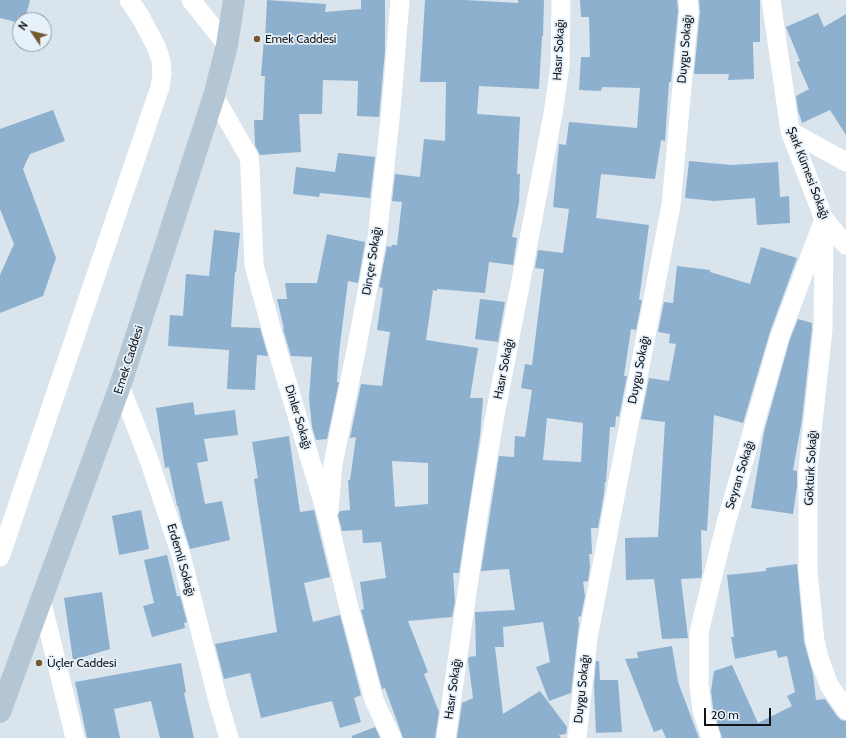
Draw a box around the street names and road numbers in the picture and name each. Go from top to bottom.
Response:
street label: Duygu Sokağı [675,14,695,84]
street label: Hasır Sokağı [550,19,568,81]
street label: Şark Kümesi Sokağı [784,125,832,221]
street label: Dinçer Sokağı [359,226,385,296]
street label: Emek Caddesi [111,324,147,396]
street label: Duygu Sokağı [625,335,653,405]
street label: Hasır Sokağı [491,338,517,400]
street label: Dinler Sokağı [281,383,315,451]
street label: Göktürk Sokağı [802,430,820,506]
street label: Seyran Sokağı [723,439,757,511]
street label: Erdemli Sokağı [164,522,198,598]
street label: Duygu Sokağı [571,654,593,724]
street label: Hasır Sokağı [442,658,464,720]

